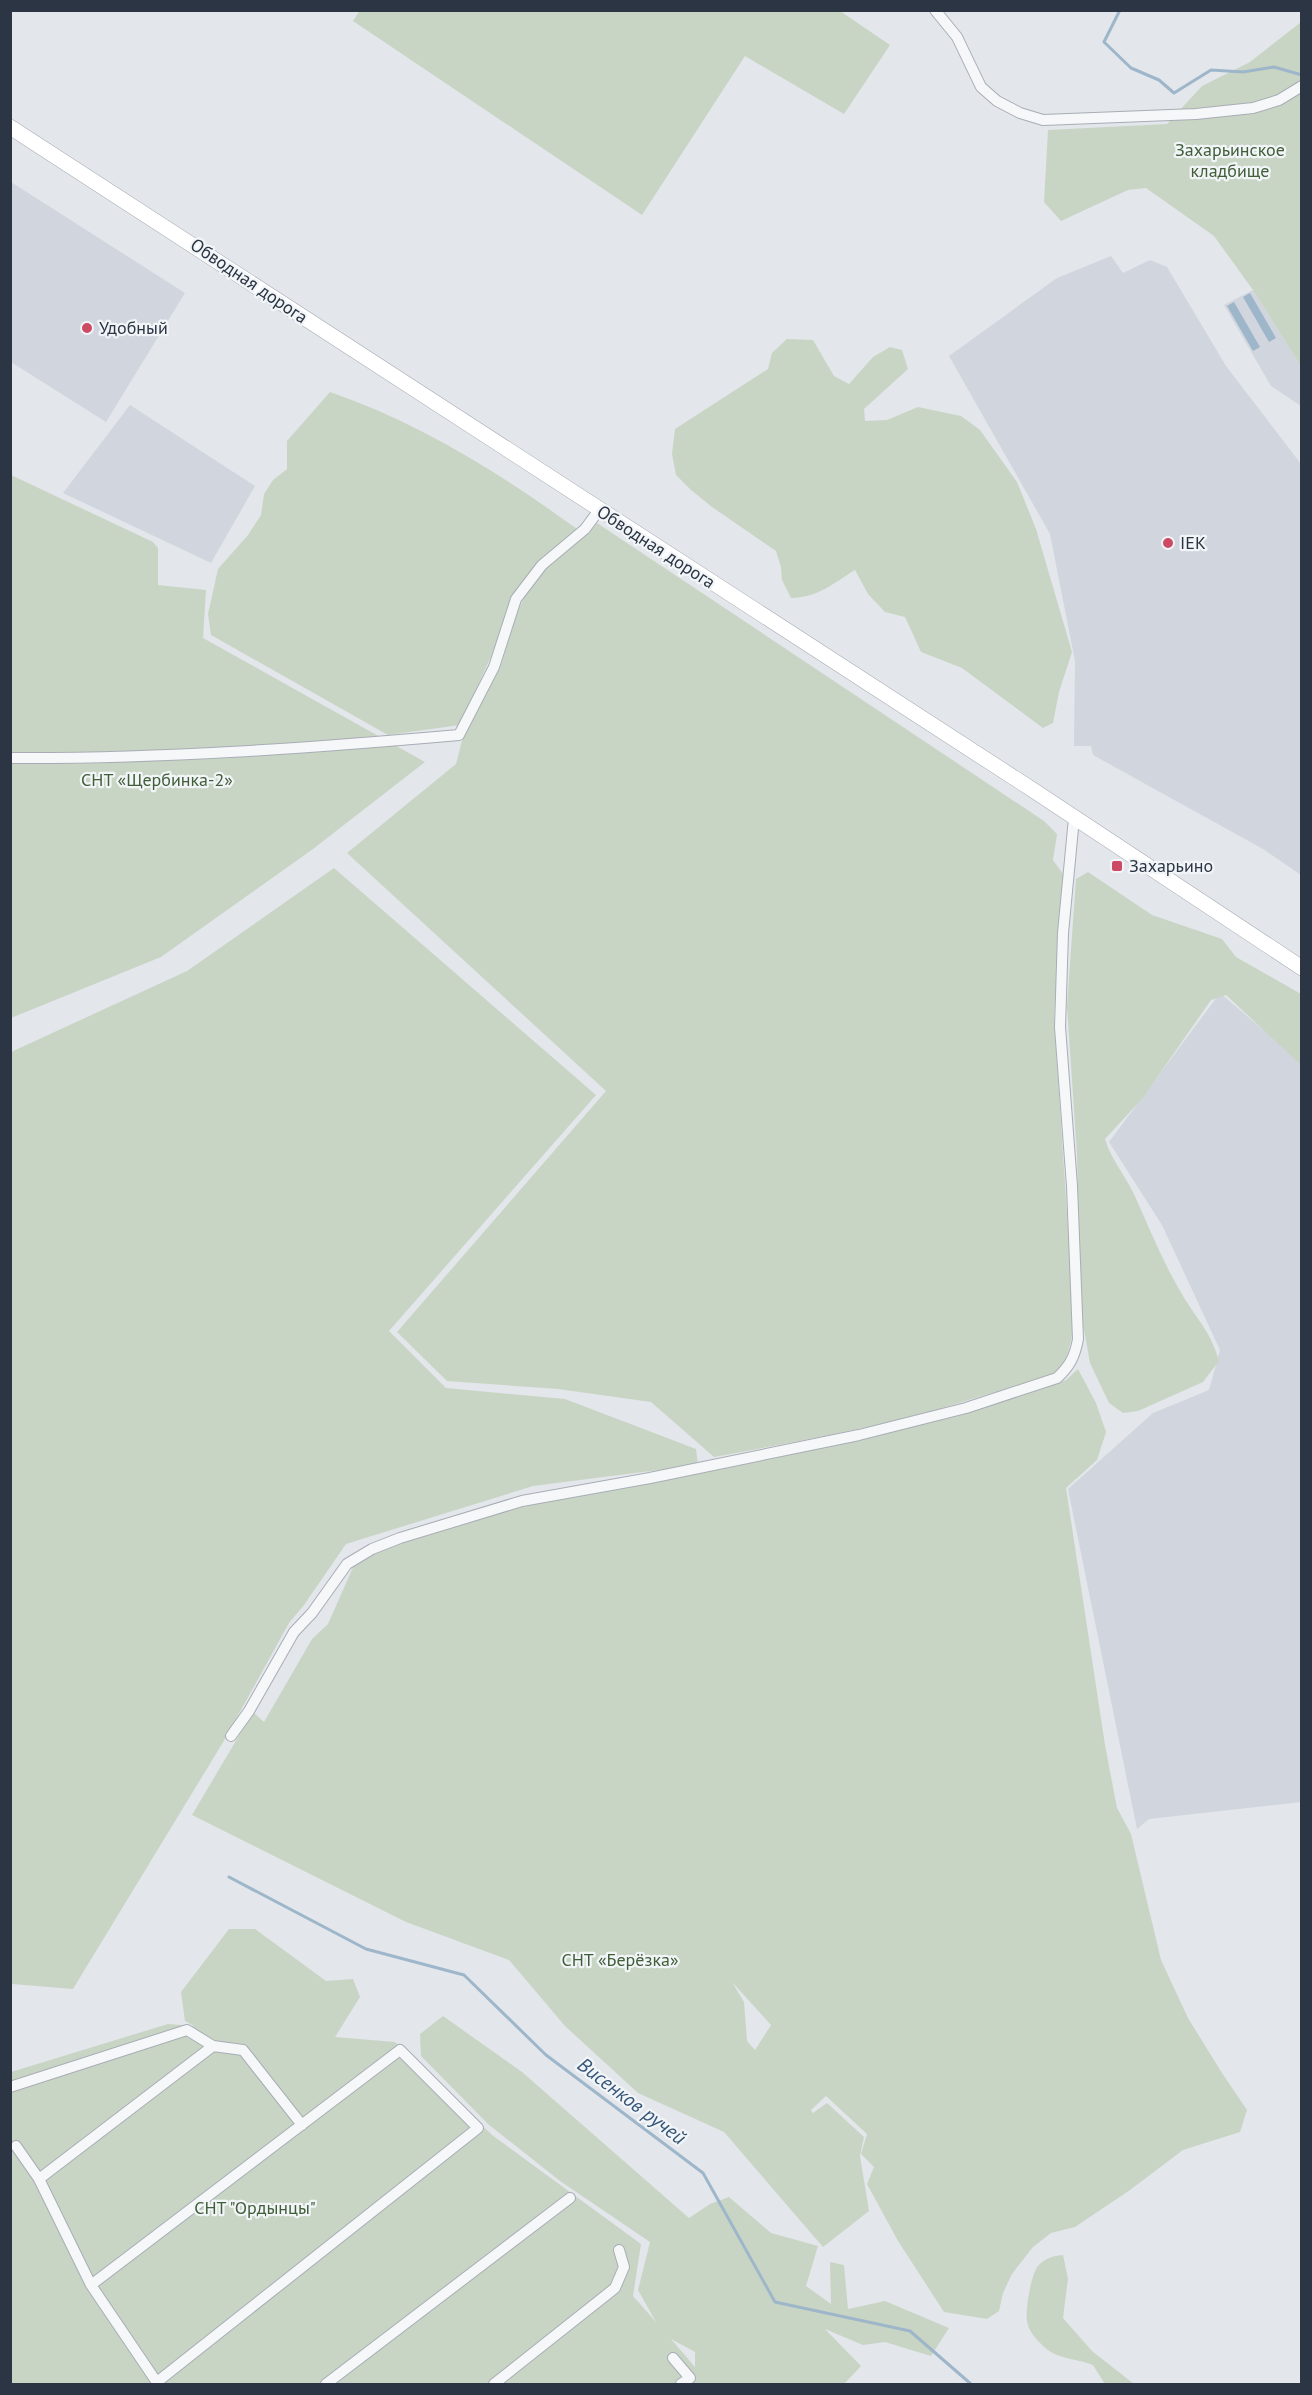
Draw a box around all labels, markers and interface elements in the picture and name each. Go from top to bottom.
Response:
park label: Захарьинское кладбище [1175,138,1285,182]
street label: Обводная дорога [186,233,312,328]
place label: Удобный [99,316,168,339]
marker: Удобный [80,321,94,335]
street label: Обводная дорога [593,500,720,593]
place label: IEK [1180,531,1206,554]
marker: IEK [1161,536,1175,550]
park label: СНТ «Щербинка-2» [81,768,233,791]
place label: Захарьино [1129,854,1213,877]
marker: Захарьино [1110,859,1124,873]
park label: СНТ «Берёзка» [561,1948,679,1971]
water label: Висенков ручей [572,2052,692,2150]
park label: СНТ "Ордынцы" [194,2196,316,2219]

